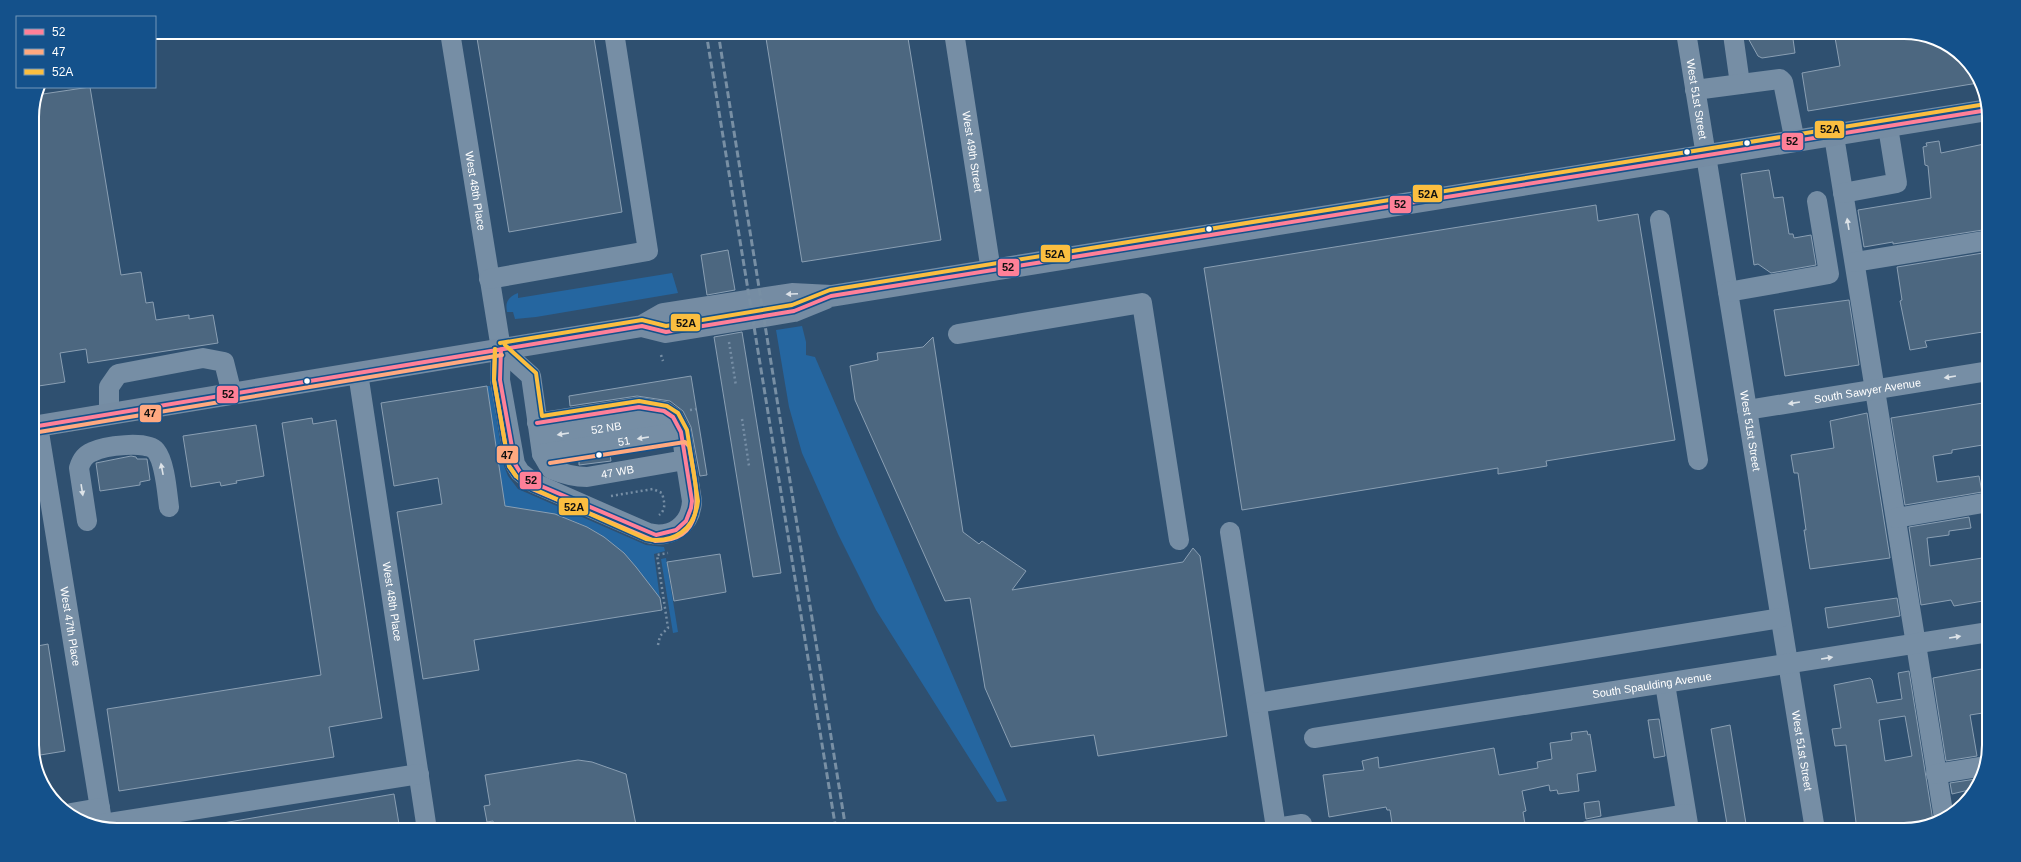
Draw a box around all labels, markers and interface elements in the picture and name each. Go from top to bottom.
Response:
legend [16,16,156,88]
text: 52 [52,25,66,39]
text: 47 [52,45,66,59]
street label: West 51st Street [1684,58,1709,140]
text: 52A [52,65,73,79]
street label: West 49th Street [960,110,985,193]
line badge: 52A [1814,120,1845,139]
text: 52A [1820,123,1840,135]
line badge: 52 [1781,132,1804,151]
text: 52 [1786,135,1798,147]
unlabelled marker [1742,138,1752,148]
unlabelled marker [1682,147,1692,157]
street label: West 48th Place [463,151,488,231]
line badge: 52A [1412,184,1443,203]
text: 52A [1418,188,1438,200]
line badge: 52 [1389,195,1412,214]
text: 52 [1394,198,1406,210]
one-way arrow [1845,218,1851,230]
unlabelled marker [1204,224,1214,234]
line badge: 52A [1040,244,1071,263]
text: 52A [1045,248,1065,260]
line badge: 52 [997,258,1020,277]
text: 52 [1002,261,1014,273]
one-way arrow [786,291,798,298]
line badge: 52A [670,313,701,332]
text: 52A [676,317,696,329]
one-way arrow [1944,374,1957,380]
unlabelled marker [302,376,312,386]
street label: South Sawyer Avenue [1813,376,1922,405]
line badge: 52 [216,385,239,404]
text: 52 [222,388,234,400]
street label: West 51st Street [1738,390,1763,472]
one-way arrow [1788,400,1801,406]
line badge: 47 [139,404,162,423]
text: 47 [144,407,156,419]
street label: 52 NB [590,419,622,436]
one-way arrow [557,431,569,437]
street label: 51 [617,434,631,448]
one-way arrow [636,435,649,441]
line badge: 47 [496,445,519,464]
text: 47 [501,449,513,461]
unlabelled marker [594,450,604,460]
one-way arrow [159,463,165,475]
street label: 47 WB [600,463,635,480]
line badge: 52 [519,471,542,490]
text: 52 [525,474,537,486]
one-way arrow [79,484,85,496]
line badge: 52A [558,497,589,516]
text: 52A [564,501,584,513]
street label: West 48th Place [381,561,404,642]
street label: West 47th Place [58,586,83,667]
one-way arrow [1949,634,1961,640]
one-way arrow [1820,655,1833,661]
street label: South Spaulding Avenue [1591,670,1712,700]
street label: West 51st Street [1790,710,1815,792]

